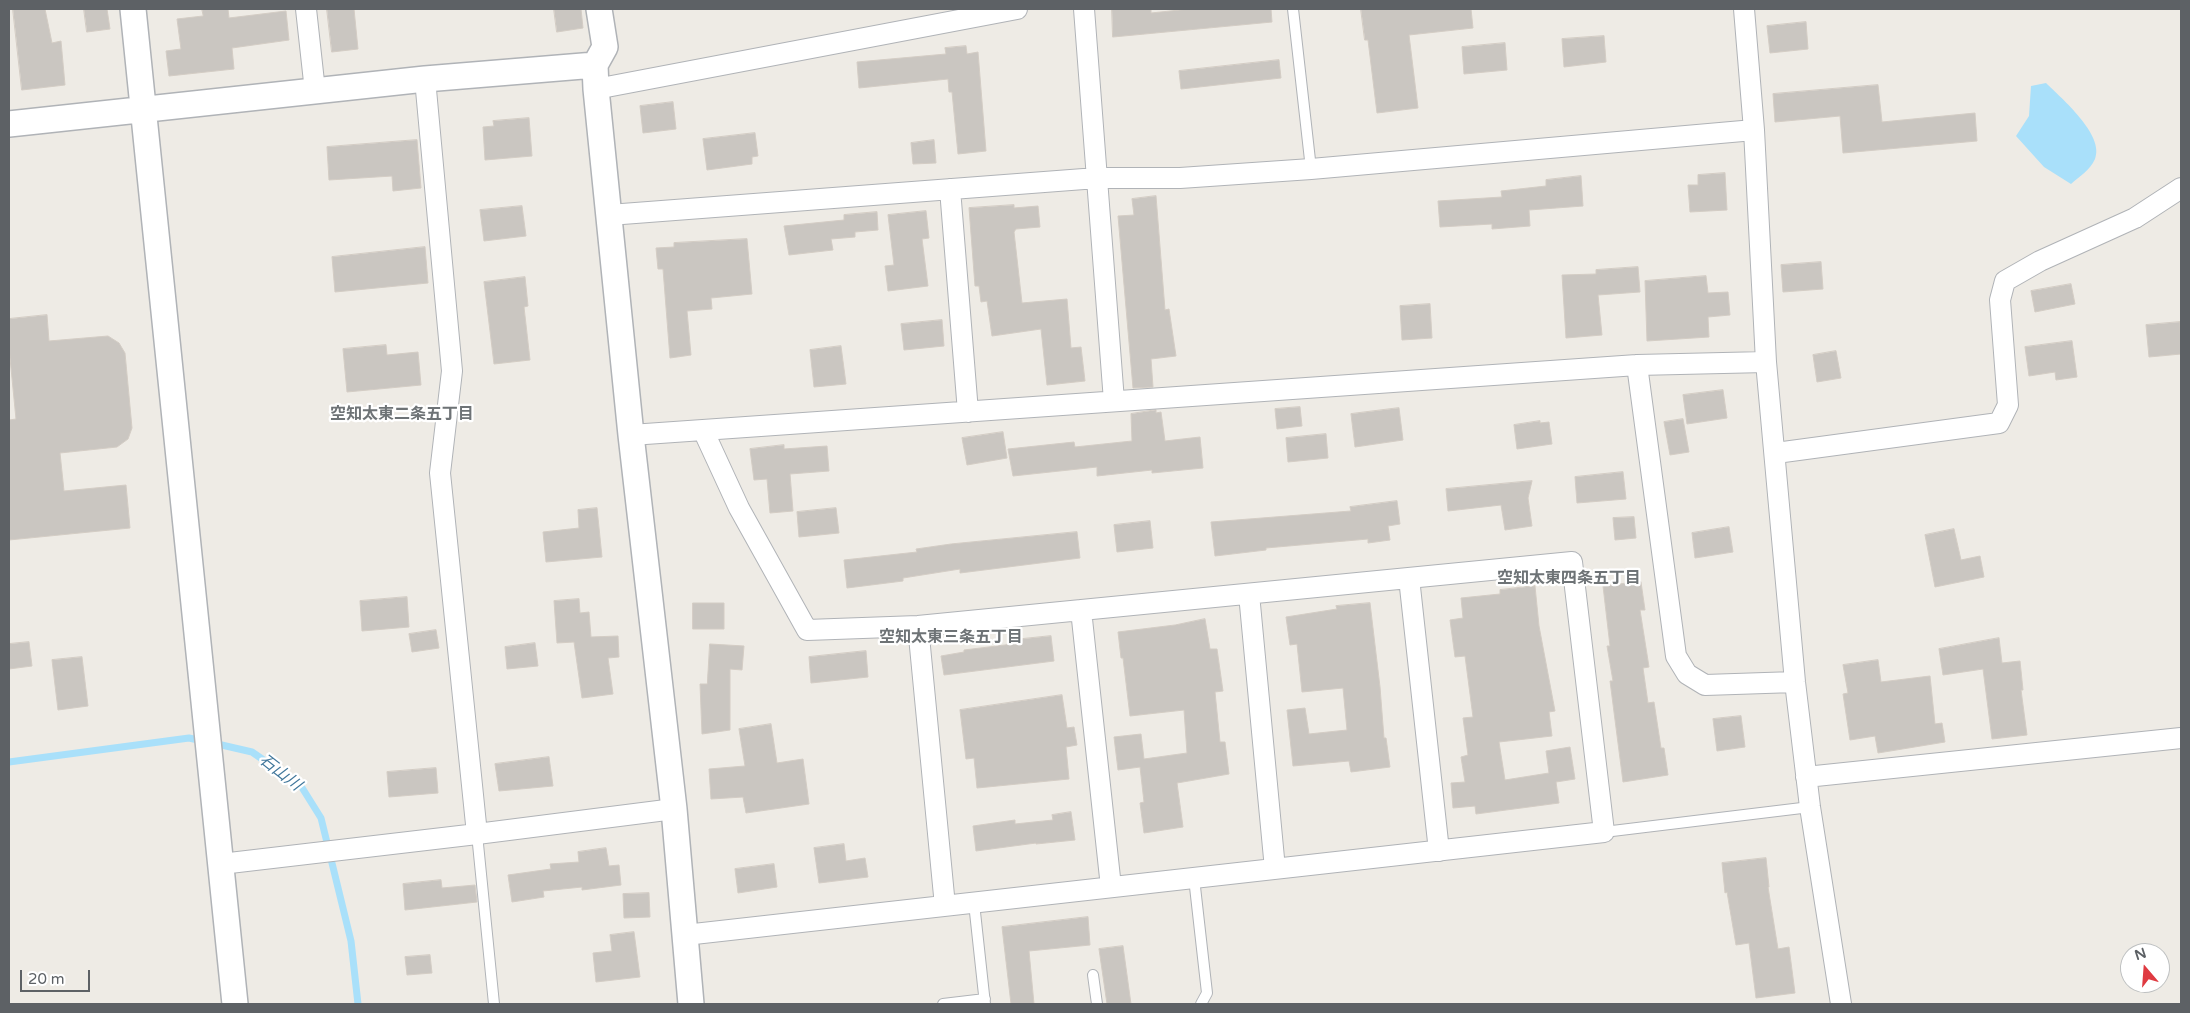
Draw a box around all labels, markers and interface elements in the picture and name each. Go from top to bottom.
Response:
district label: 空知太東二条五丁目 [330,405,474,425]
district label: 空知太東四条五丁目 [1497,569,1641,589]
district label: 空知太東三条五丁目 [879,628,1023,648]
water label: 石山川 [255,751,305,795]
north arrow [2120,943,2170,993]
text: N [2133,944,2148,964]
scale bar [22,960,92,992]
text: 20 m [28,970,65,988]

